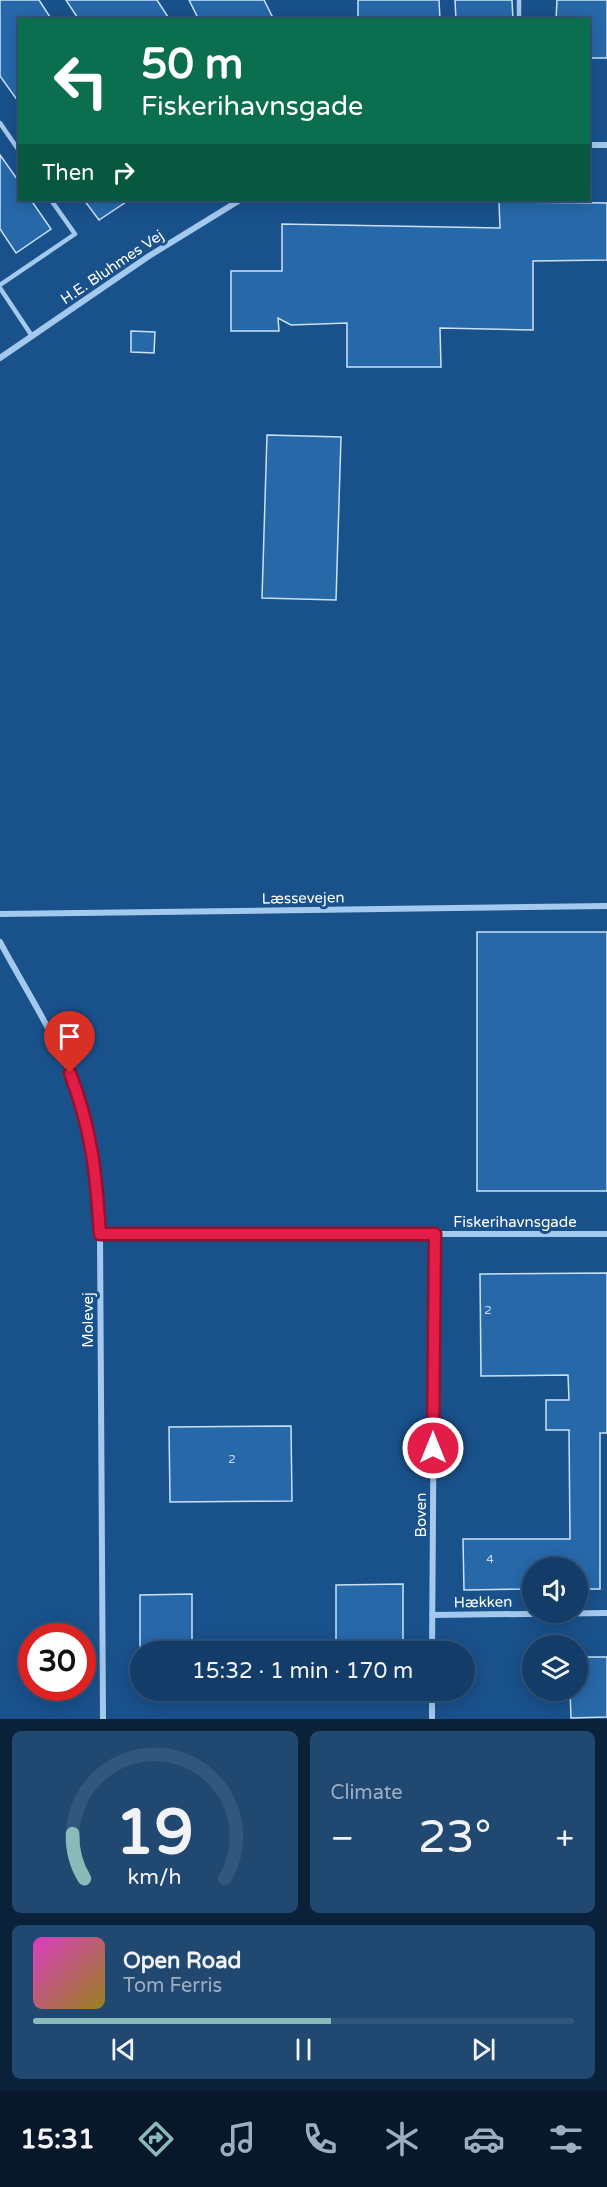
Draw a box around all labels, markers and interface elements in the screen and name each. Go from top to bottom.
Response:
text: 50 m [141,39,243,90]
icon: left [42,42,120,120]
text: Fiskerihavnsgade [141,90,363,123]
icon: right [107,156,140,189]
text: Then [42,160,95,186]
street label: H.E. Bluhmes Vej [57,226,167,308]
street label: Læssevejen [261,888,345,908]
pin [44,1011,95,1073]
icon: arrive [53,1020,86,1053]
street label: Fiskerihavnsgade [453,1213,577,1231]
street label: Molevej [79,1292,97,1348]
house number: 2 [484,1303,492,1317]
position arrow [401,1416,465,1480]
house number: 2 [228,1452,236,1466]
street label: Boven [412,1493,430,1537]
house number: 4 [486,1552,494,1566]
map controls [522,1557,588,1701]
button: sound [522,1557,588,1623]
street label: Hækken [453,1592,513,1612]
speed limit sign: 30 [18,1623,96,1701]
button: layers [522,1635,588,1701]
text: 15:32 · 1 min · 170 m [192,1658,413,1684]
text: Climate [331,1781,403,1805]
text: 19 [116,1796,194,1871]
text: 23° [418,1811,491,1865]
text: − [331,1819,354,1858]
text: + [555,1819,574,1858]
text: km/h [128,1864,182,1890]
text: Open Road [123,1948,241,1974]
text: Tom Ferris [123,1974,222,1998]
icon: previous [107,2033,140,2066]
icon: pause [287,2033,320,2066]
icon: next [467,2033,500,2066]
icon: directions [135,2118,177,2160]
icon: music [217,2118,259,2160]
icon: phone [299,2118,341,2160]
icon: climate [381,2118,423,2160]
icon: car [463,2118,505,2160]
icon: filters [545,2118,587,2160]
text: 15:31 [20,2123,95,2156]

